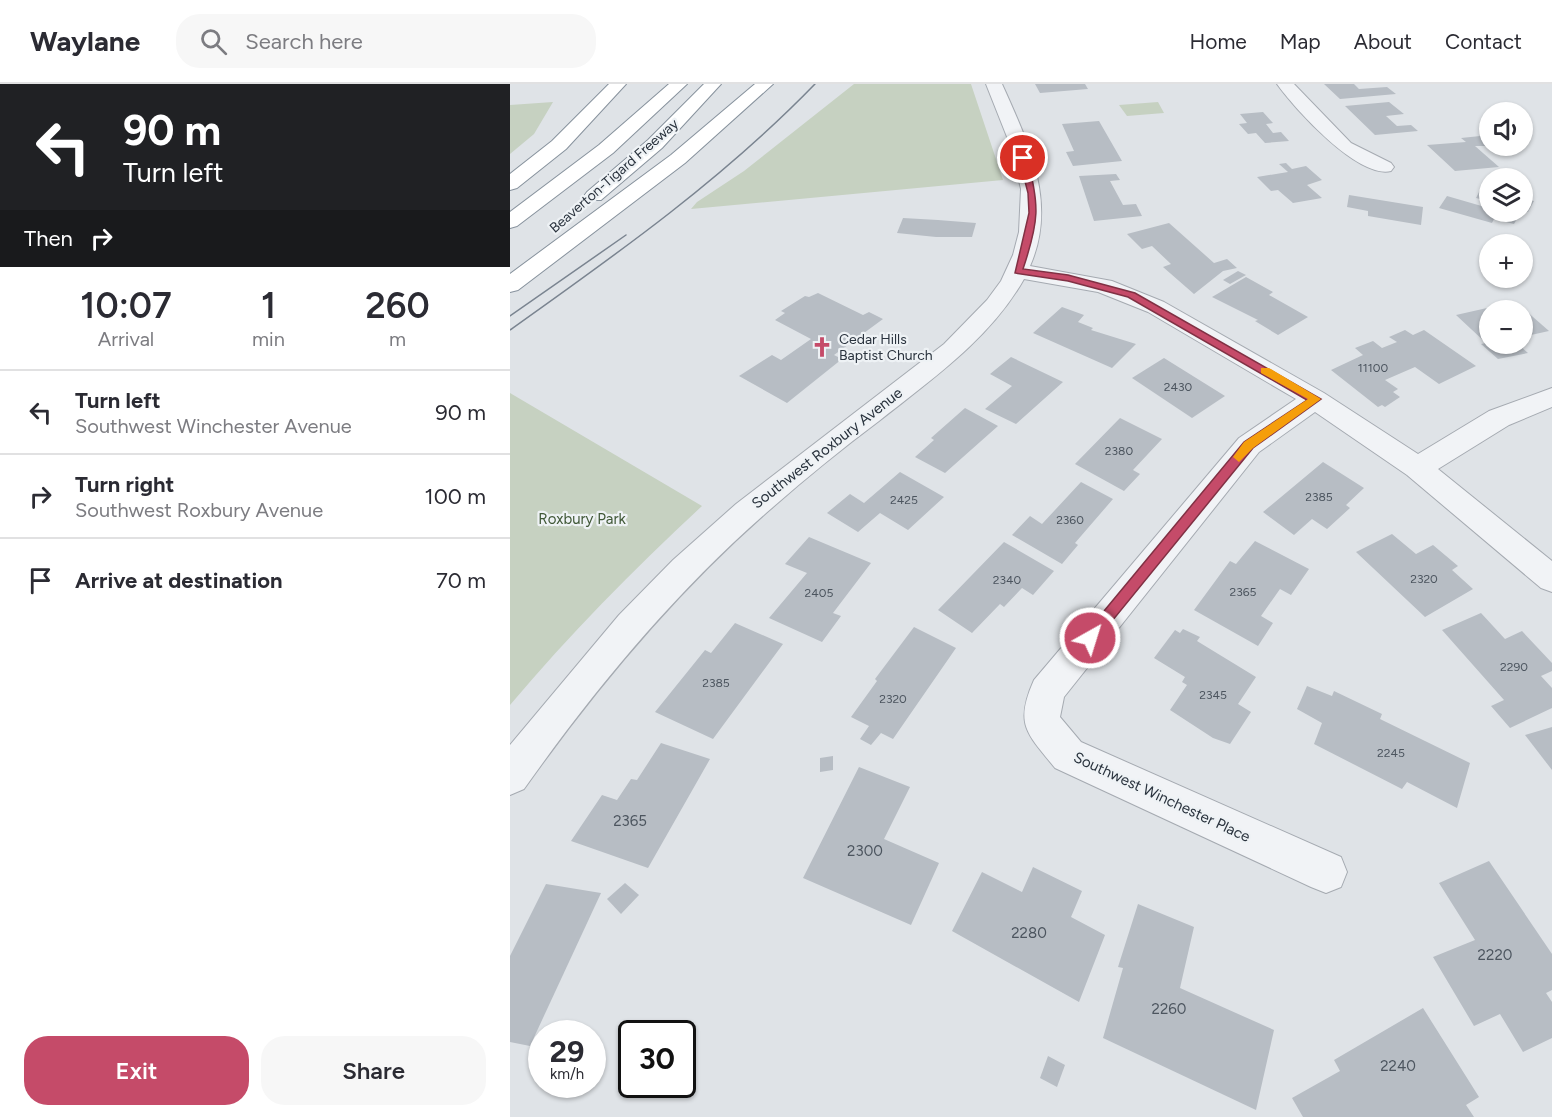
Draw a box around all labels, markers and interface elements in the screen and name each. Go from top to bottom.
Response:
search box [176,14,596,68]
text: Waylane [30,24,140,58]
icon: search [197,25,230,58]
text: Search here [245,28,363,55]
text: Home [1190,29,1247,54]
text: Map [1280,29,1321,54]
text: About [1354,29,1412,54]
text: Contact [1445,29,1522,54]
map controls [1479,102,1533,354]
button: sound [1479,102,1533,156]
text: 90 m [123,105,221,156]
icon: left [24,108,102,186]
street label: Beaverton-Tigard Freeway [546,115,682,237]
pin [997,132,1048,183]
icon: arrive [1006,141,1039,174]
text: Turn left [123,156,223,189]
button: layers [1479,168,1533,222]
icon: right [85,222,118,255]
text: Then [24,225,73,252]
button: + [1479,234,1533,288]
text: 10:07 [80,284,172,327]
text: 1 [261,284,276,327]
text: 260 [365,284,430,327]
button: − [1479,300,1533,354]
text: Arrival [98,327,154,351]
text: min [252,327,285,351]
text: m [389,327,406,351]
place label: Cedar Hills Baptist Church [839,331,933,364]
church icon: Cedar Hills Baptist Church [810,335,834,359]
house number: 11100 [1358,361,1388,375]
house number: 2430 [1164,380,1192,394]
street label: Southwest Roxbury Avenue [748,384,906,512]
text: Turn left [75,387,161,414]
icon: left [24,396,57,429]
text: 90 m [435,399,486,426]
text: Southwest Winchester Avenue [75,414,352,438]
house number: 2380 [1105,444,1133,458]
text: Turn right [75,471,174,498]
icon: right [24,480,57,513]
text: 100 m [425,483,486,510]
house number: 2385 [1305,490,1333,504]
house number: 2425 [890,493,918,507]
text: Southwest Roxbury Avenue [75,498,323,522]
park label: Roxbury Park [538,510,626,528]
house number: 2360 [1056,513,1084,527]
icon: arrive [24,564,57,597]
text: Arrive at destination [75,567,283,594]
text: 70 m [436,567,486,594]
house number: 2320 [1410,572,1438,586]
house number: 2340 [993,573,1021,587]
house number: 2365 [1230,585,1257,599]
house number: 2405 [805,586,833,600]
position arrow [1058,606,1122,670]
house number: 2290 [1500,660,1528,674]
house number: 2385 [702,676,730,690]
house number: 2345 [1199,688,1227,702]
house number: 2320 [879,692,907,706]
house number: 2245 [1377,746,1405,760]
street label: Southwest Winchester Place [1071,748,1253,846]
house number: 2365 [613,812,647,830]
house number: 2300 [847,842,883,860]
house number: 2280 [1011,924,1047,942]
house number: 2220 [1478,946,1512,964]
house number: 2260 [1152,1000,1186,1018]
speed limit sign: 30 [618,1020,696,1098]
text: 29 [550,1033,584,1070]
button: Exit [24,1036,249,1105]
button: Share [261,1036,486,1105]
house number: 2240 [1380,1057,1416,1075]
text: km/h [550,1065,584,1083]

